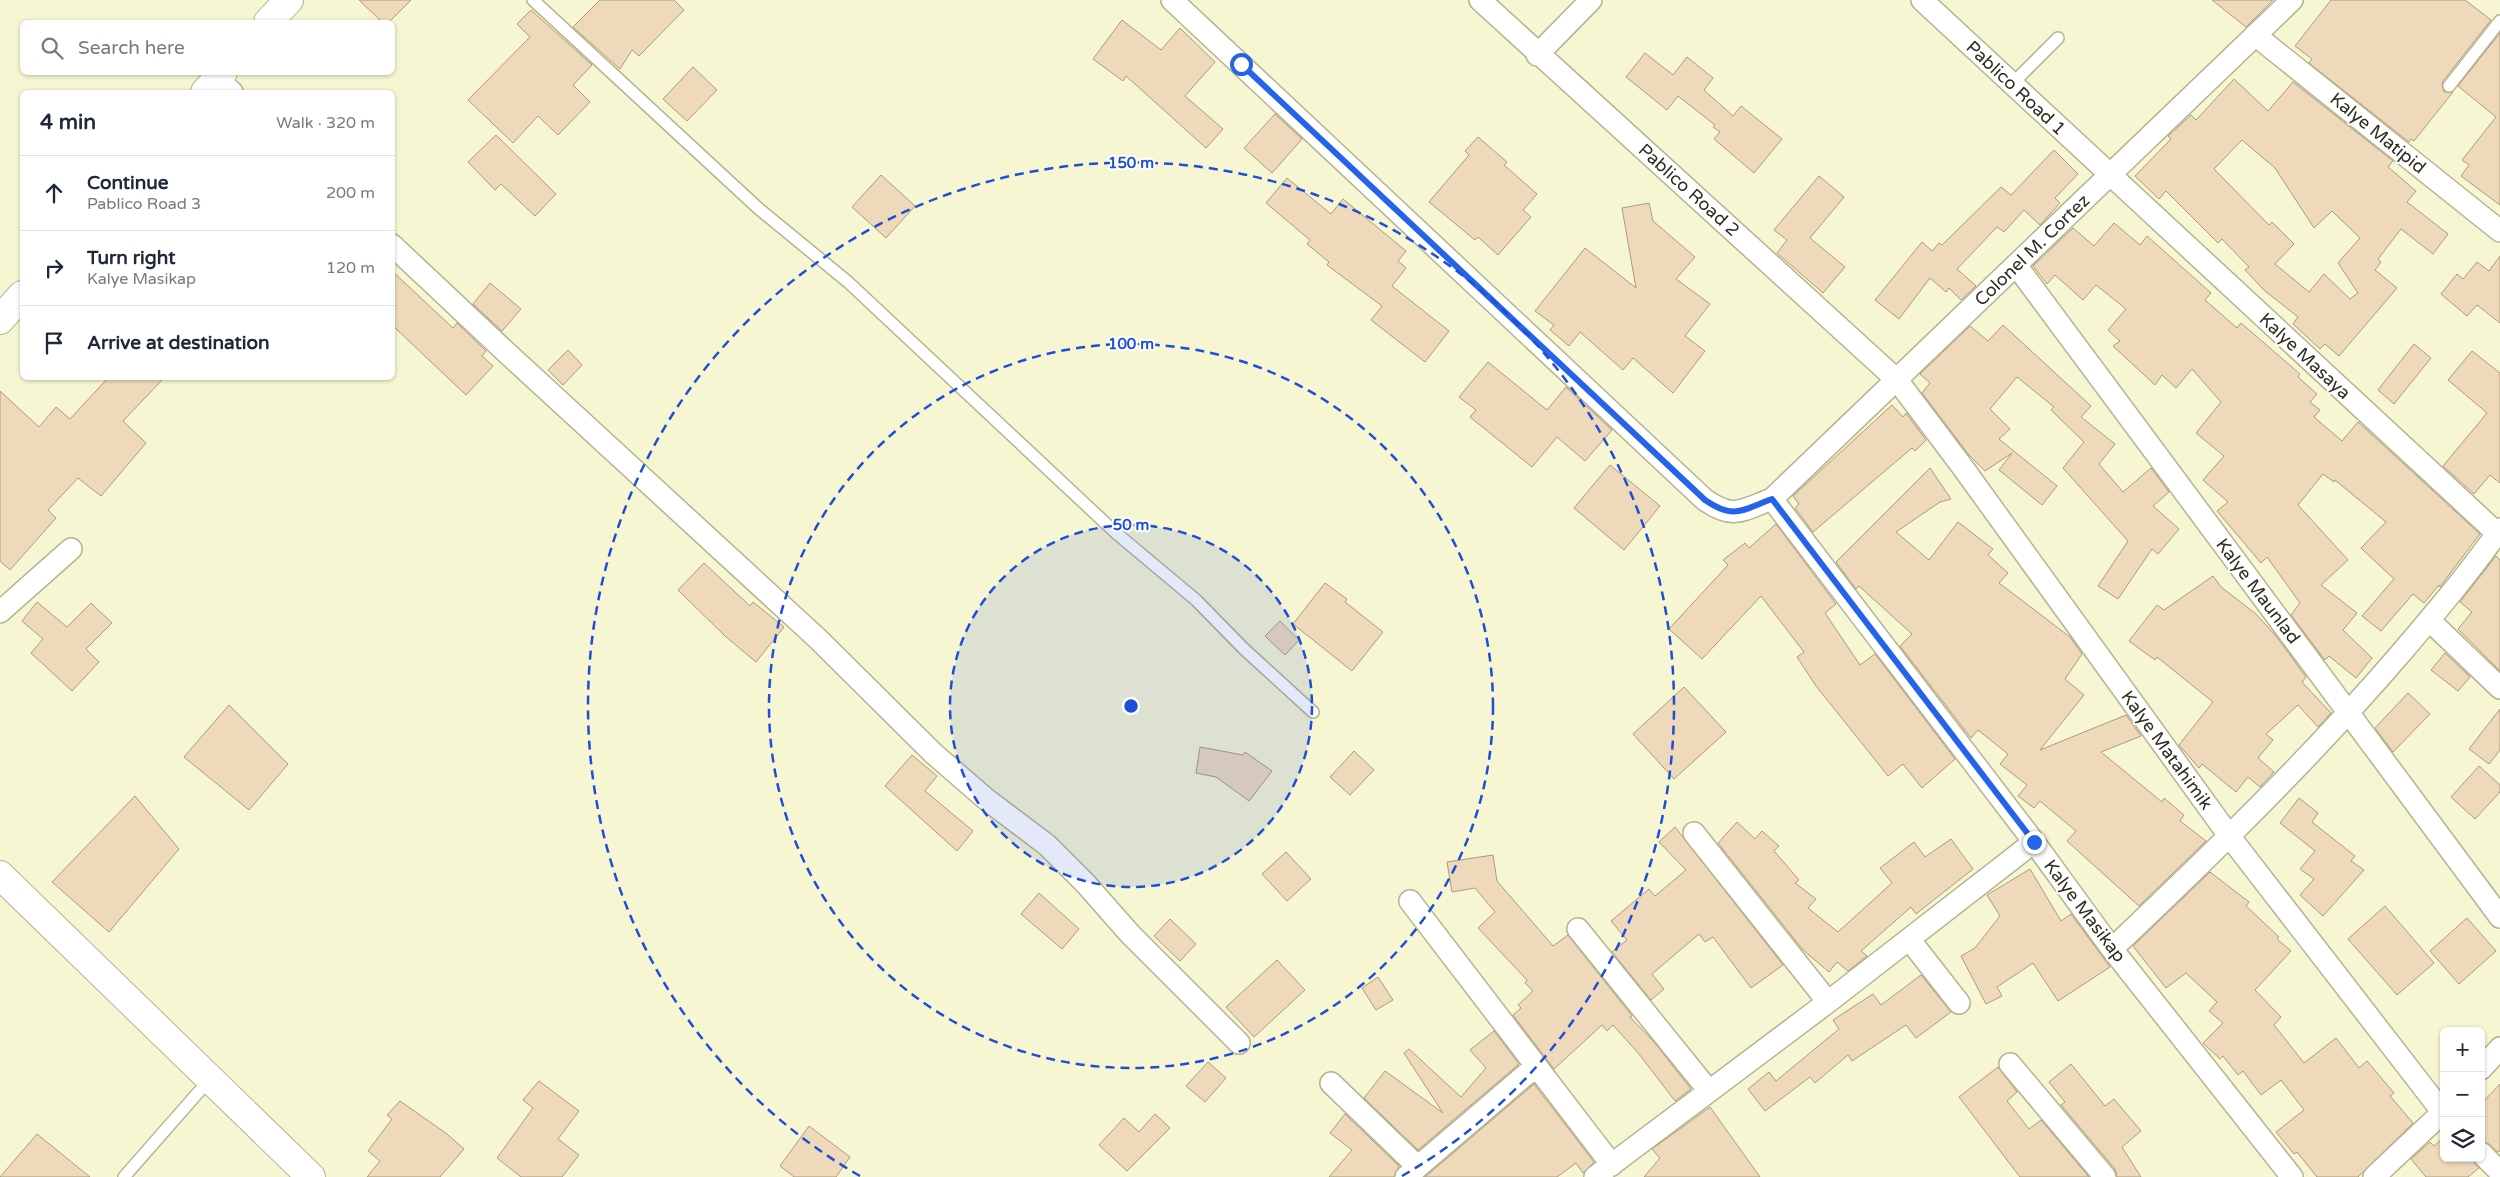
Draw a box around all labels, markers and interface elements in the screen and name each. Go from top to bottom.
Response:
search box [20,20,395,75]
icon: search [38,34,66,62]
street label: Pablico Road 1 [1962,36,2070,140]
text: Search here [78,37,185,59]
route start [1230,53,1253,76]
street label: Kalye Matipid [2326,88,2430,178]
text: 4 min [40,110,96,135]
text: Walk · 320 m [276,113,375,133]
street label: Pablico Road 2 [1634,139,1744,241]
text: 150 m [1108,154,1154,172]
text: Continue [87,172,169,194]
icon: ahead [40,179,68,207]
text: 200 m [326,183,375,203]
street label: Colonel M. Cortez [1970,189,2094,311]
text: Pablico Road 3 [87,194,201,214]
text: Turn right [87,247,175,269]
icon: right [40,254,68,282]
text: 120 m [326,258,375,278]
text: Kalye Masikap [87,269,196,289]
street label: Kalye Masaya [2255,308,2355,404]
icon: arrive [40,329,68,357]
text: Arrive at destination [87,332,270,354]
text: 100 m [1108,335,1154,353]
text: 50 m [1113,516,1149,534]
street label: Kalye Maunlad [2211,534,2305,648]
street label: Kalye Matahimik [2116,686,2218,814]
centre of rings [1122,697,1140,715]
route end [2023,831,2046,854]
street label: Kalye Masikap [2039,855,2131,967]
map controls [2440,1027,2485,1162]
button: + [2440,1027,2485,1072]
button: − [2440,1072,2485,1117]
button: layers [2440,1117,2485,1162]

